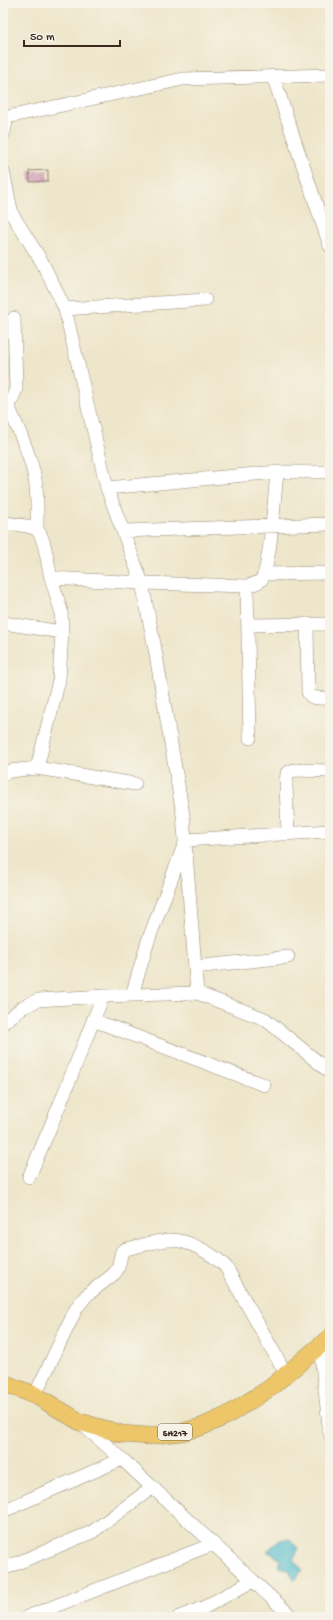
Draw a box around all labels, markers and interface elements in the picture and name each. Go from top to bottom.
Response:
scale bar [24,22,120,48]
text: 50 m [30,31,55,45]
road number: SH217 [158,1424,192,1440]

